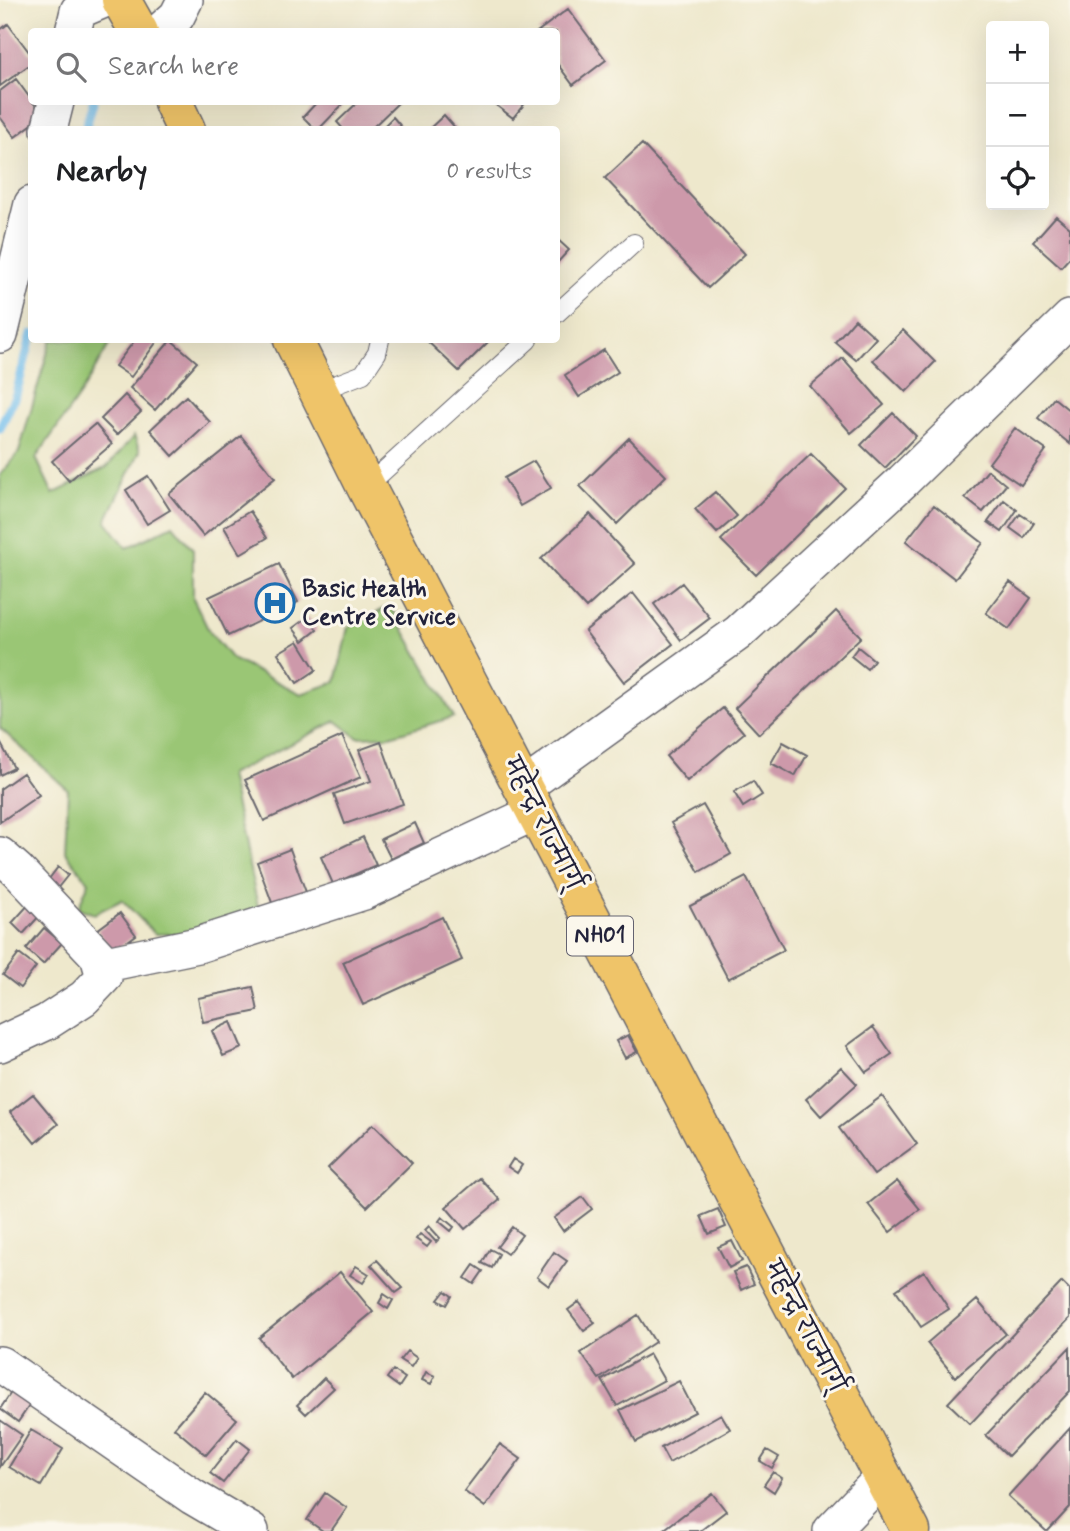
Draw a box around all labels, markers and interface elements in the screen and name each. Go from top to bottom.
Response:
map controls [986,21,1049,210]
button: + [986,21,1049,84]
search box [28,28,560,105]
icon: search [52,48,90,86]
text: Search here [108,50,239,84]
button: − [986,84,1049,147]
button: locate [986,147,1049,210]
text: Nearby [56,152,147,191]
text: 0 results [446,157,532,187]
place label: Basic Health Centre Service [302,574,456,633]
hospital icon: Basic Health Centre Service [254,582,296,624]
street label: महेन्द्र राज्मार्ग् [493,748,595,898]
road number: NH01 [567,917,633,956]
street label: महेन्द्र राज्मार्ग् [754,1251,858,1400]

